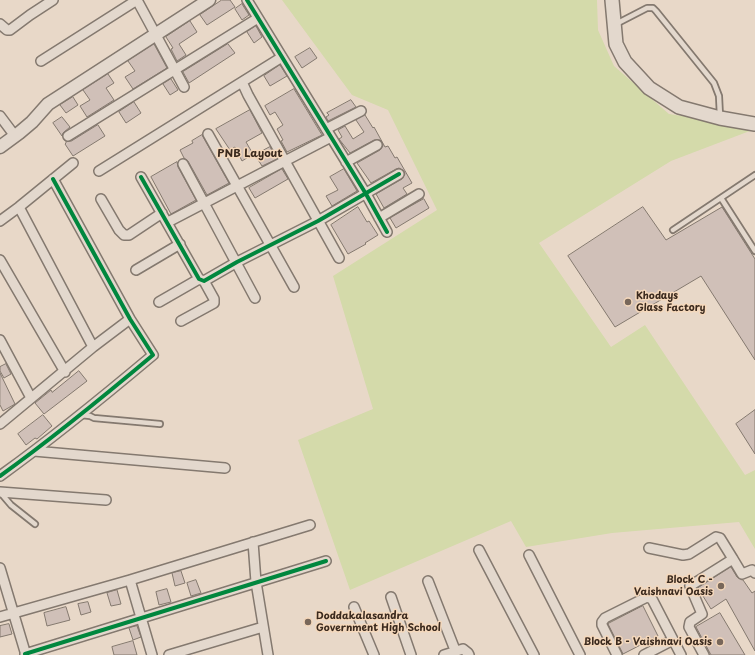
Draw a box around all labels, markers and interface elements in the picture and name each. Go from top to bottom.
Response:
district label: PNB Layout [217,147,283,161]
place label: Khodays Glass Factory [636,290,705,314]
marker: Khodays Glass Factory [623,297,633,307]
place label: Block C - Vaishnavi Oasis [634,574,713,598]
marker: Block C - Vaishnavi Oasis [716,581,726,591]
place label: Doddakalasandra Government High School [316,610,441,634]
marker: Doddakalasandra Government High School [303,617,313,627]
place label: Block B - Vaishnavi Oasis [584,636,712,648]
marker: Block B - Vaishnavi Oasis [715,637,725,647]

